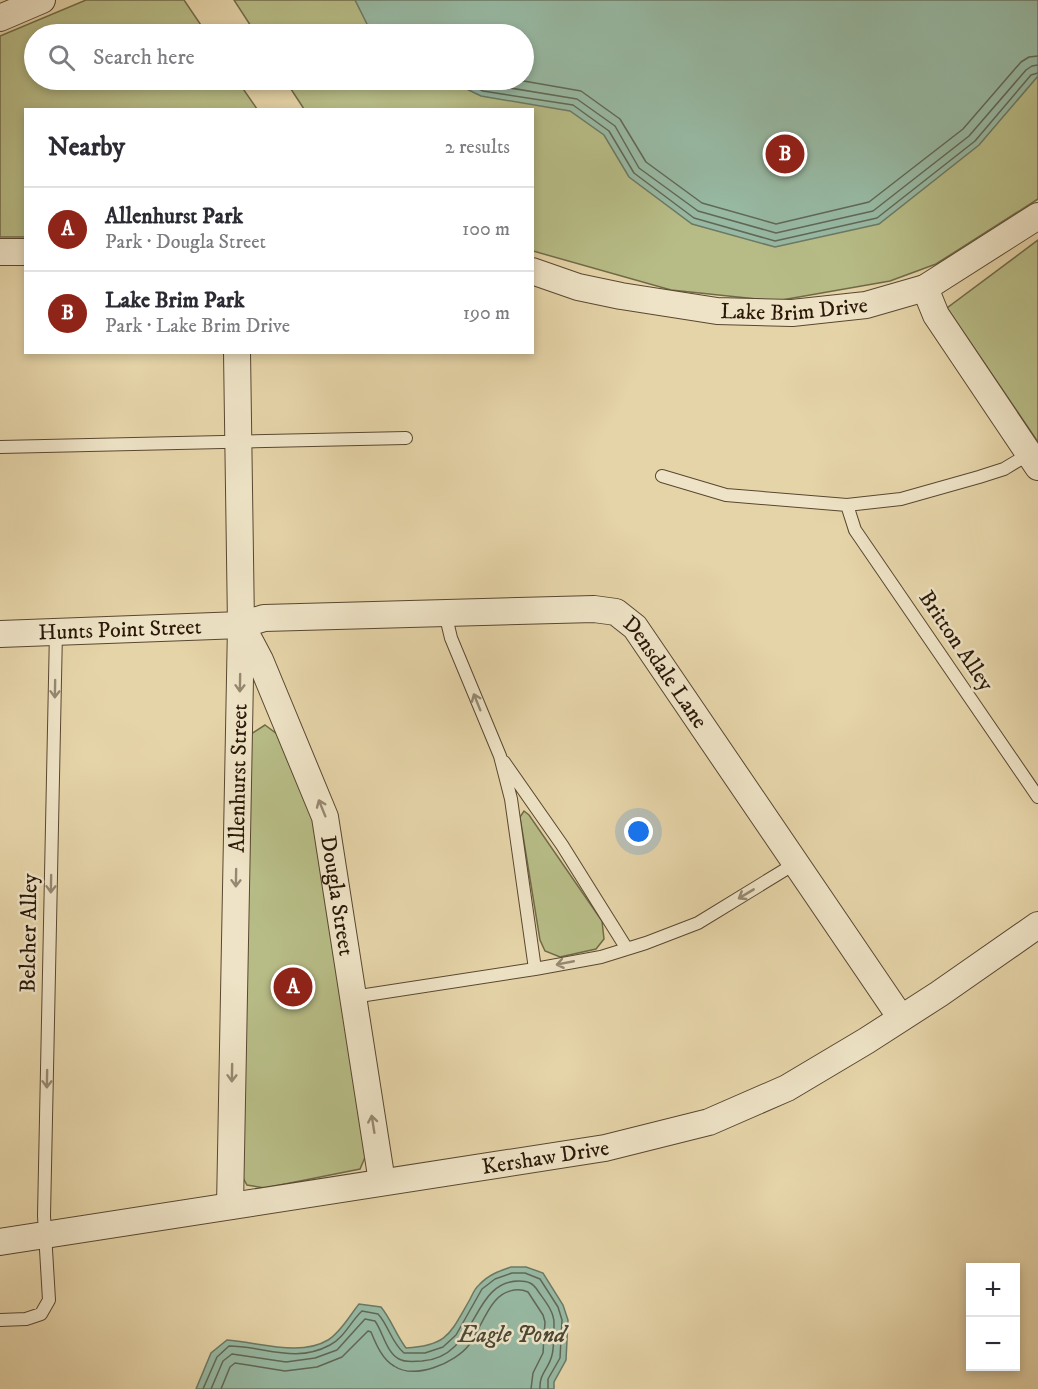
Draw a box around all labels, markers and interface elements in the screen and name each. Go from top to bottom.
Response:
search box [24,24,534,90]
icon: search [45,41,78,74]
text: Search here [93,44,195,71]
text: Nearby [48,131,125,164]
pin: B [766,132,804,176]
text: 2 results [445,135,510,160]
text: Allenhurst Park [105,203,243,230]
text: A [61,217,74,242]
text: 100 m [462,217,510,242]
text: Park · Dougla Street [105,230,266,255]
text: Lake Brim Park [105,287,245,314]
street label: Lake Brim Drive [720,291,869,327]
text: B [61,301,74,326]
text: 190 m [463,301,510,326]
text: Park · Lake Brim Drive [105,314,290,339]
street label: Britton Alley [913,586,1000,697]
street label: Densdale Lane [618,609,713,734]
street label: Hunts Point Street [38,613,202,646]
one-way arrow [234,673,246,693]
one-way arrow [49,679,61,699]
one-way arrow [471,693,482,712]
street label: Allenhurst Street [223,703,253,853]
one-way arrow [316,799,327,818]
your location [624,817,653,846]
street label: Dougla Street [315,834,360,958]
one-way arrow [230,868,242,888]
street label: Belcher Alley [14,873,44,993]
one-way arrow [45,874,57,894]
one-way arrow [738,888,755,900]
one-way arrow [556,958,575,969]
pin: A [274,964,312,1010]
one-way arrow [226,1063,238,1083]
one-way arrow [41,1069,52,1089]
one-way arrow [367,1115,378,1135]
street label: Kershaw Drive [480,1134,611,1180]
map controls [966,1263,1020,1371]
button: + [966,1263,1020,1317]
button: − [966,1317,1020,1371]
water label: Eagle Pond [456,1320,569,1350]

